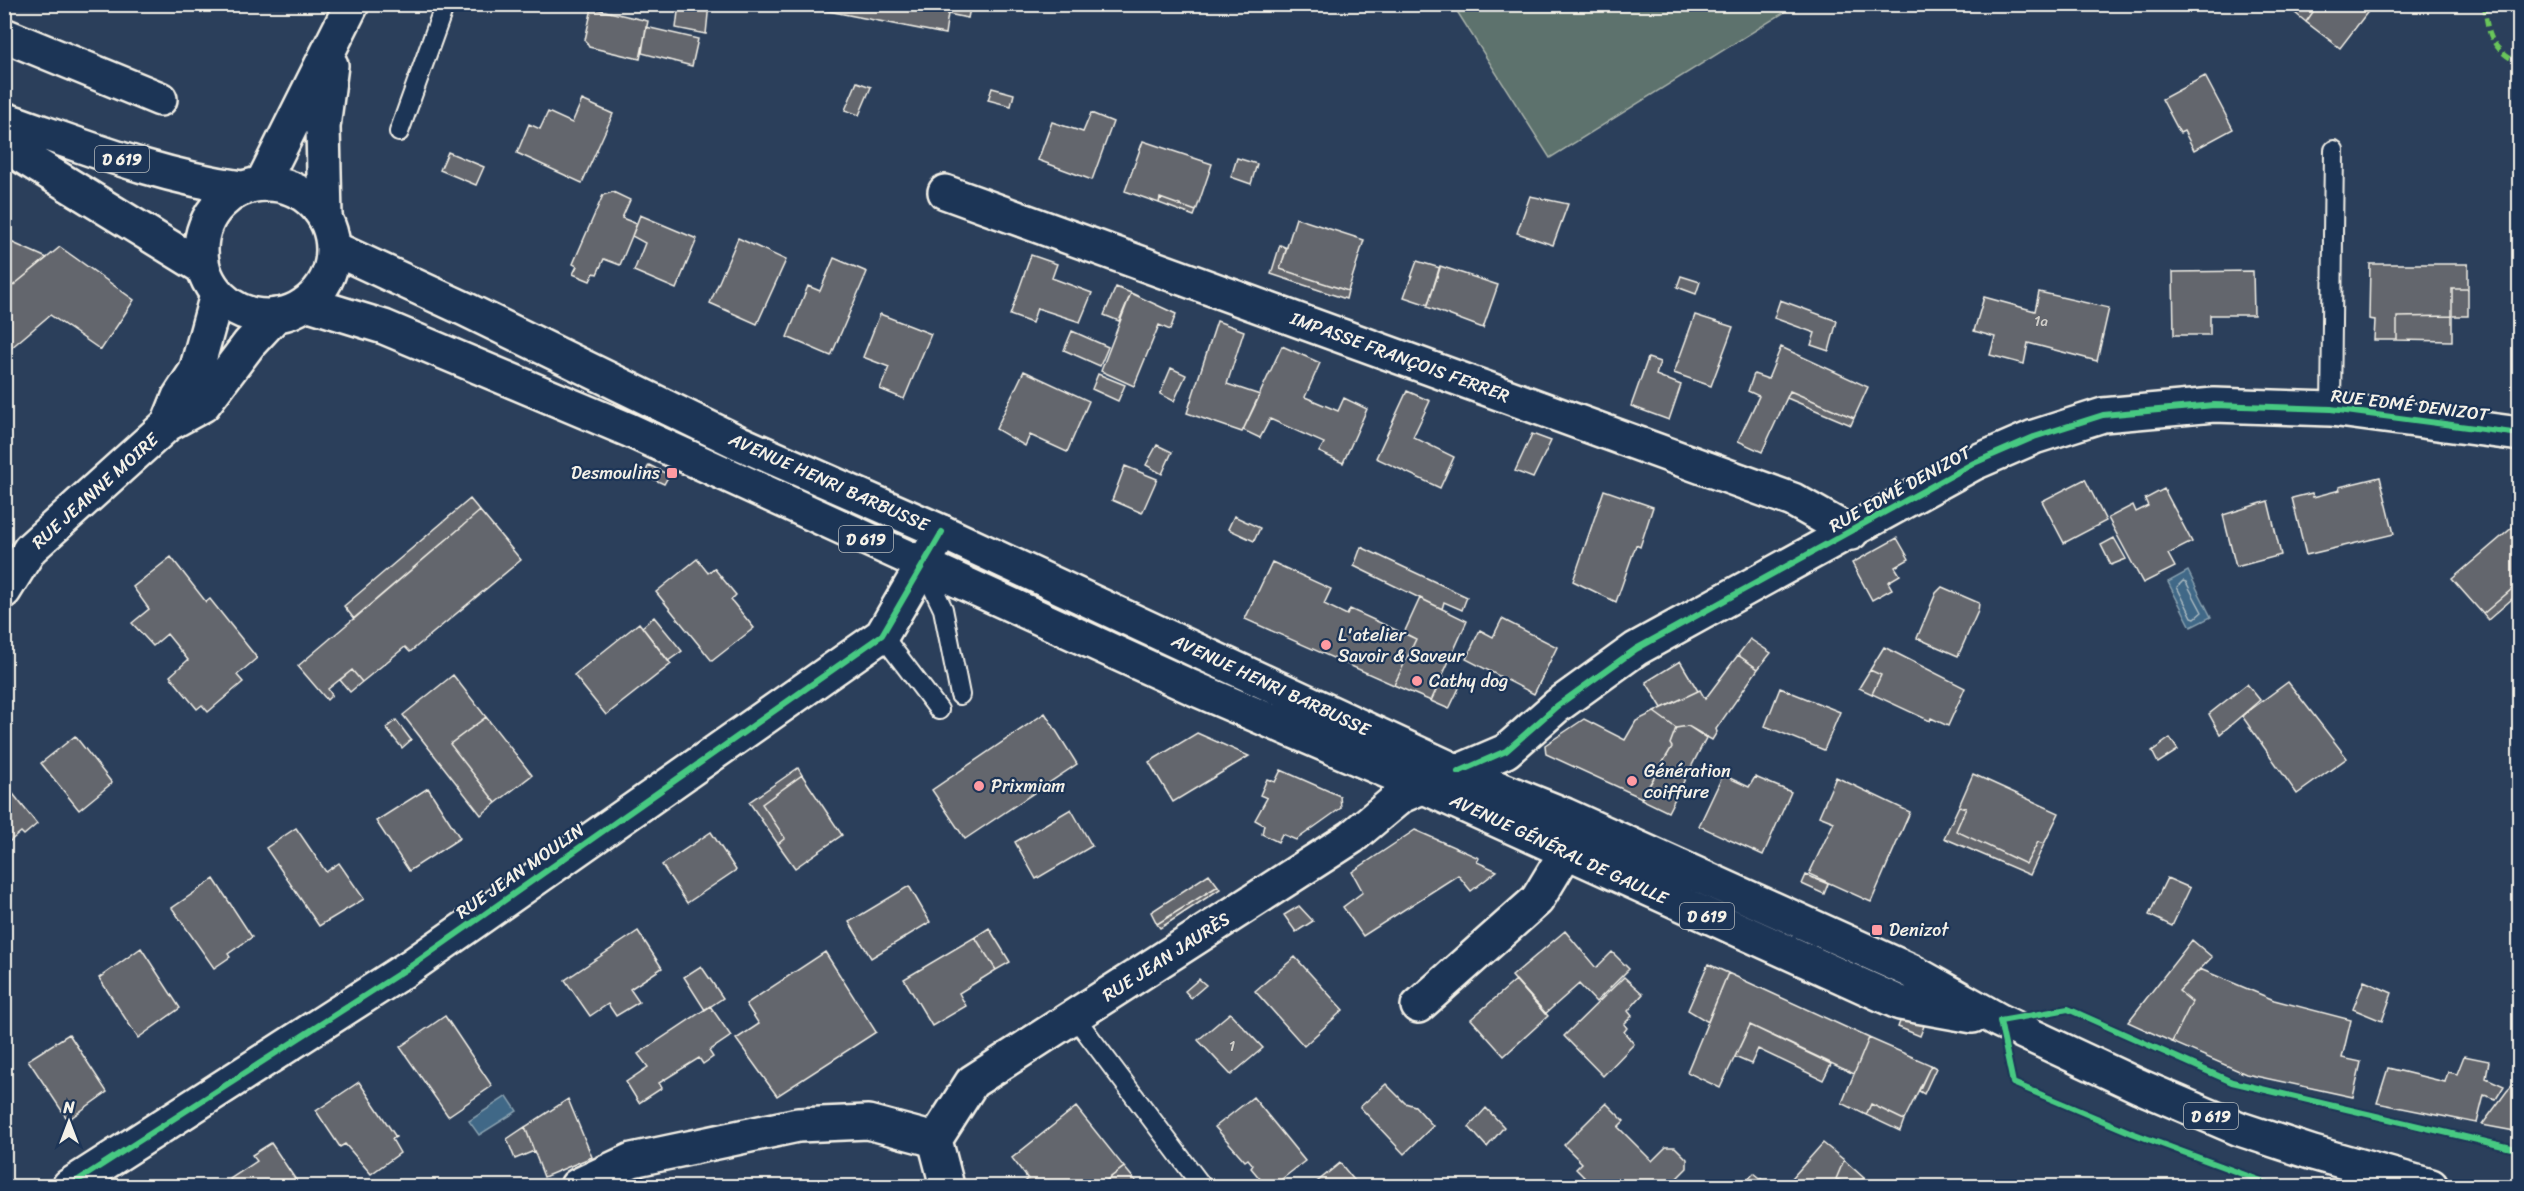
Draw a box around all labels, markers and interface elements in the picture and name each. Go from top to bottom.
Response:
road number: D 619 [95,146,149,172]
street label: IMPASSE FRANÇOIS FERRER [1285,302,1514,412]
house number: 1a [2034,308,2048,334]
street label: RUE EDMÉ DENIZOT [2329,379,2492,431]
street label: AVENUE HENRI BARBUSSE [723,423,935,541]
street label: RUE JEANNE MOIRE [24,424,167,557]
street label: RUE EDMÉ DENIZOT [1823,436,1978,541]
place label: Desmoulins [571,457,661,489]
marker: Desmoulins [665,466,679,480]
road number: D 619 [839,526,893,552]
place label: L'atelier Savoir & Saveur [1338,619,1466,672]
street label: AVENUE HENRI BARBUSSE [1165,624,1377,746]
marker: L'atelier Savoir & Saveur [1319,638,1333,652]
place label: Cathy dog [1429,665,1508,697]
marker: Cathy dog [1410,674,1424,688]
place label: Génération coiffure [1644,755,1731,808]
place label: Prixmiam [991,770,1065,802]
marker: Génération coiffure [1625,774,1639,788]
marker: Prixmiam [972,779,986,793]
street label: AVENUE GÉNÉRAL DE GAULLE [1444,784,1674,914]
street label: RUE JEAN MOULIN [449,814,591,927]
street label: RUE JEAN JAURÈS [1096,903,1237,1010]
road number: D 619 [1680,903,1734,929]
place label: Denizot [1889,914,1949,946]
marker: Denizot [1870,923,1884,937]
house number: 1 [1229,1033,1235,1059]
north arrow [39,1092,99,1152]
text: N [62,1093,75,1122]
road number: D 619 [2184,1103,2238,1129]

